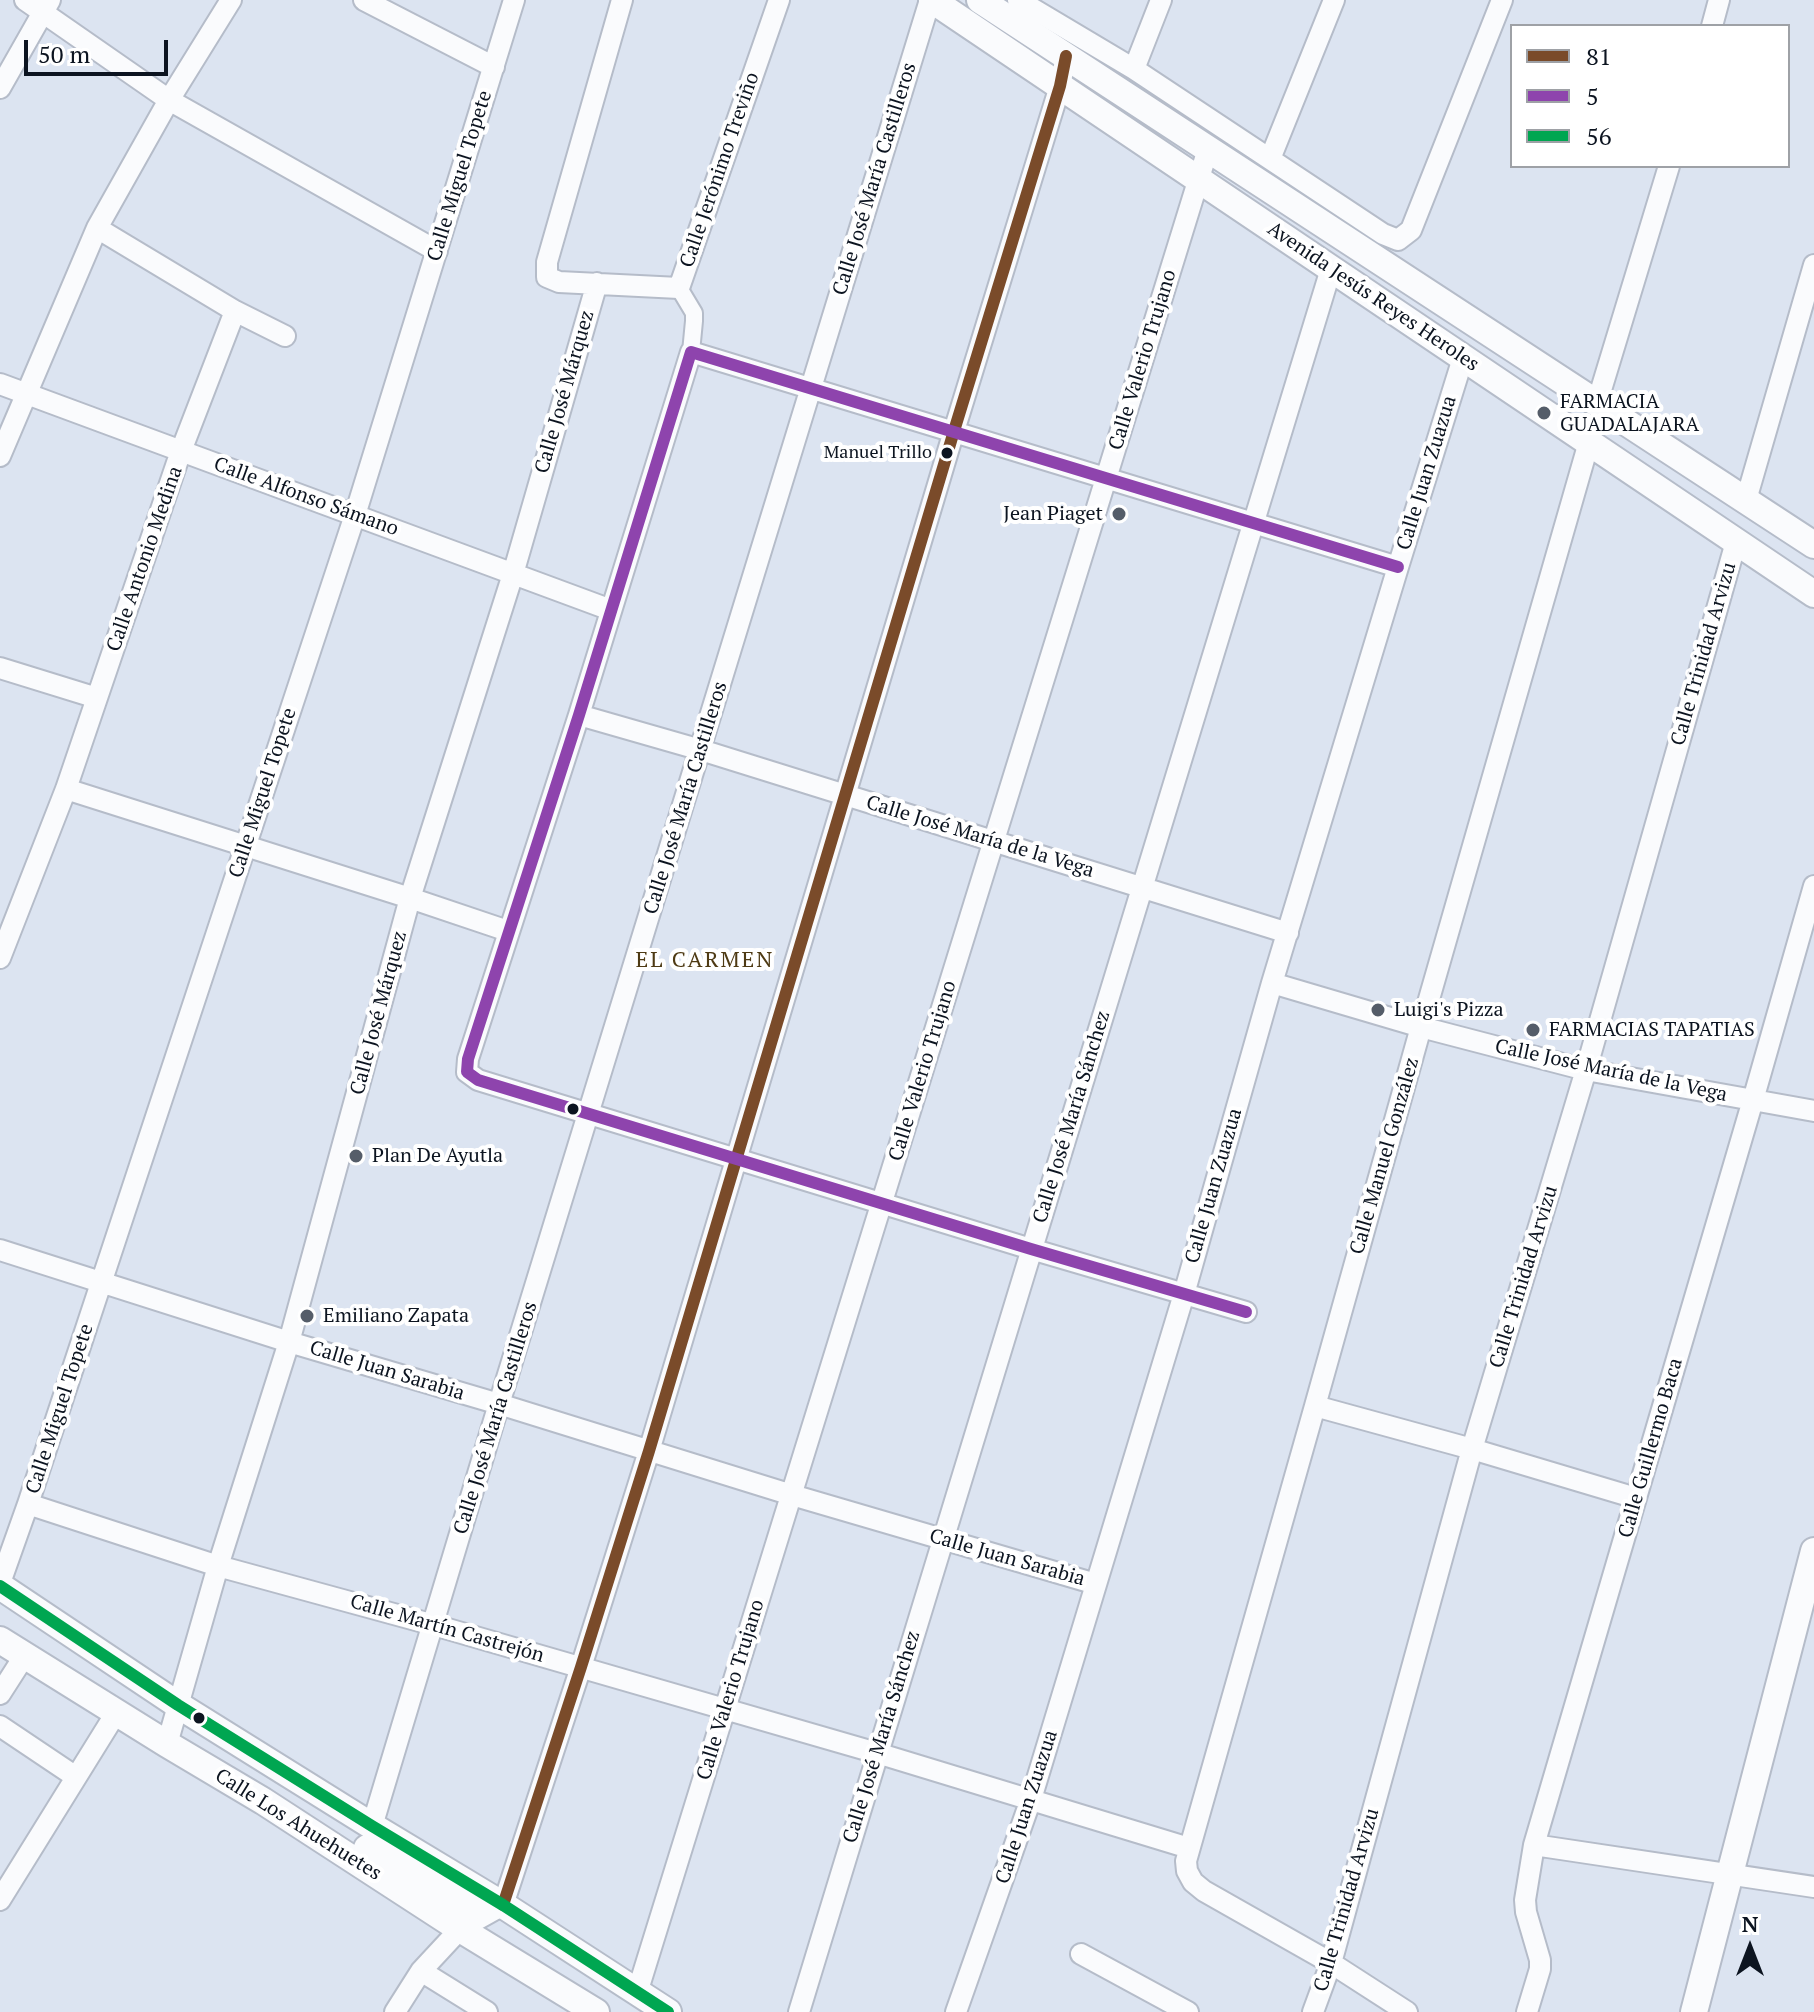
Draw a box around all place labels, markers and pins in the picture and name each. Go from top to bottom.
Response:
place label: FARMACIA GUADALAJARA [1560,390,1699,437]
marker: FARMACIA GUADALAJARA [1535,404,1553,422]
place label: Manuel Trillo [824,442,932,464]
marker: Manuel Trillo [939,445,955,461]
place label: Jean Piaget [1003,502,1103,526]
marker: Jean Piaget [1110,505,1128,523]
place label: Luigi's Pizza [1394,998,1503,1022]
marker: Luigi's Pizza [1369,1001,1387,1019]
place label: FARMACIAS TAPATIAS [1549,1018,1755,1042]
marker: FARMACIAS TAPATIAS [1524,1021,1542,1039]
unlabelled marker [565,1101,581,1117]
place label: Plan De Ayutla [372,1144,503,1168]
marker: Plan De Ayutla [347,1147,365,1165]
place label: Emiliano Zapata [323,1304,469,1328]
marker: Emiliano Zapata [298,1307,316,1325]
unlabelled marker [191,1710,207,1726]

